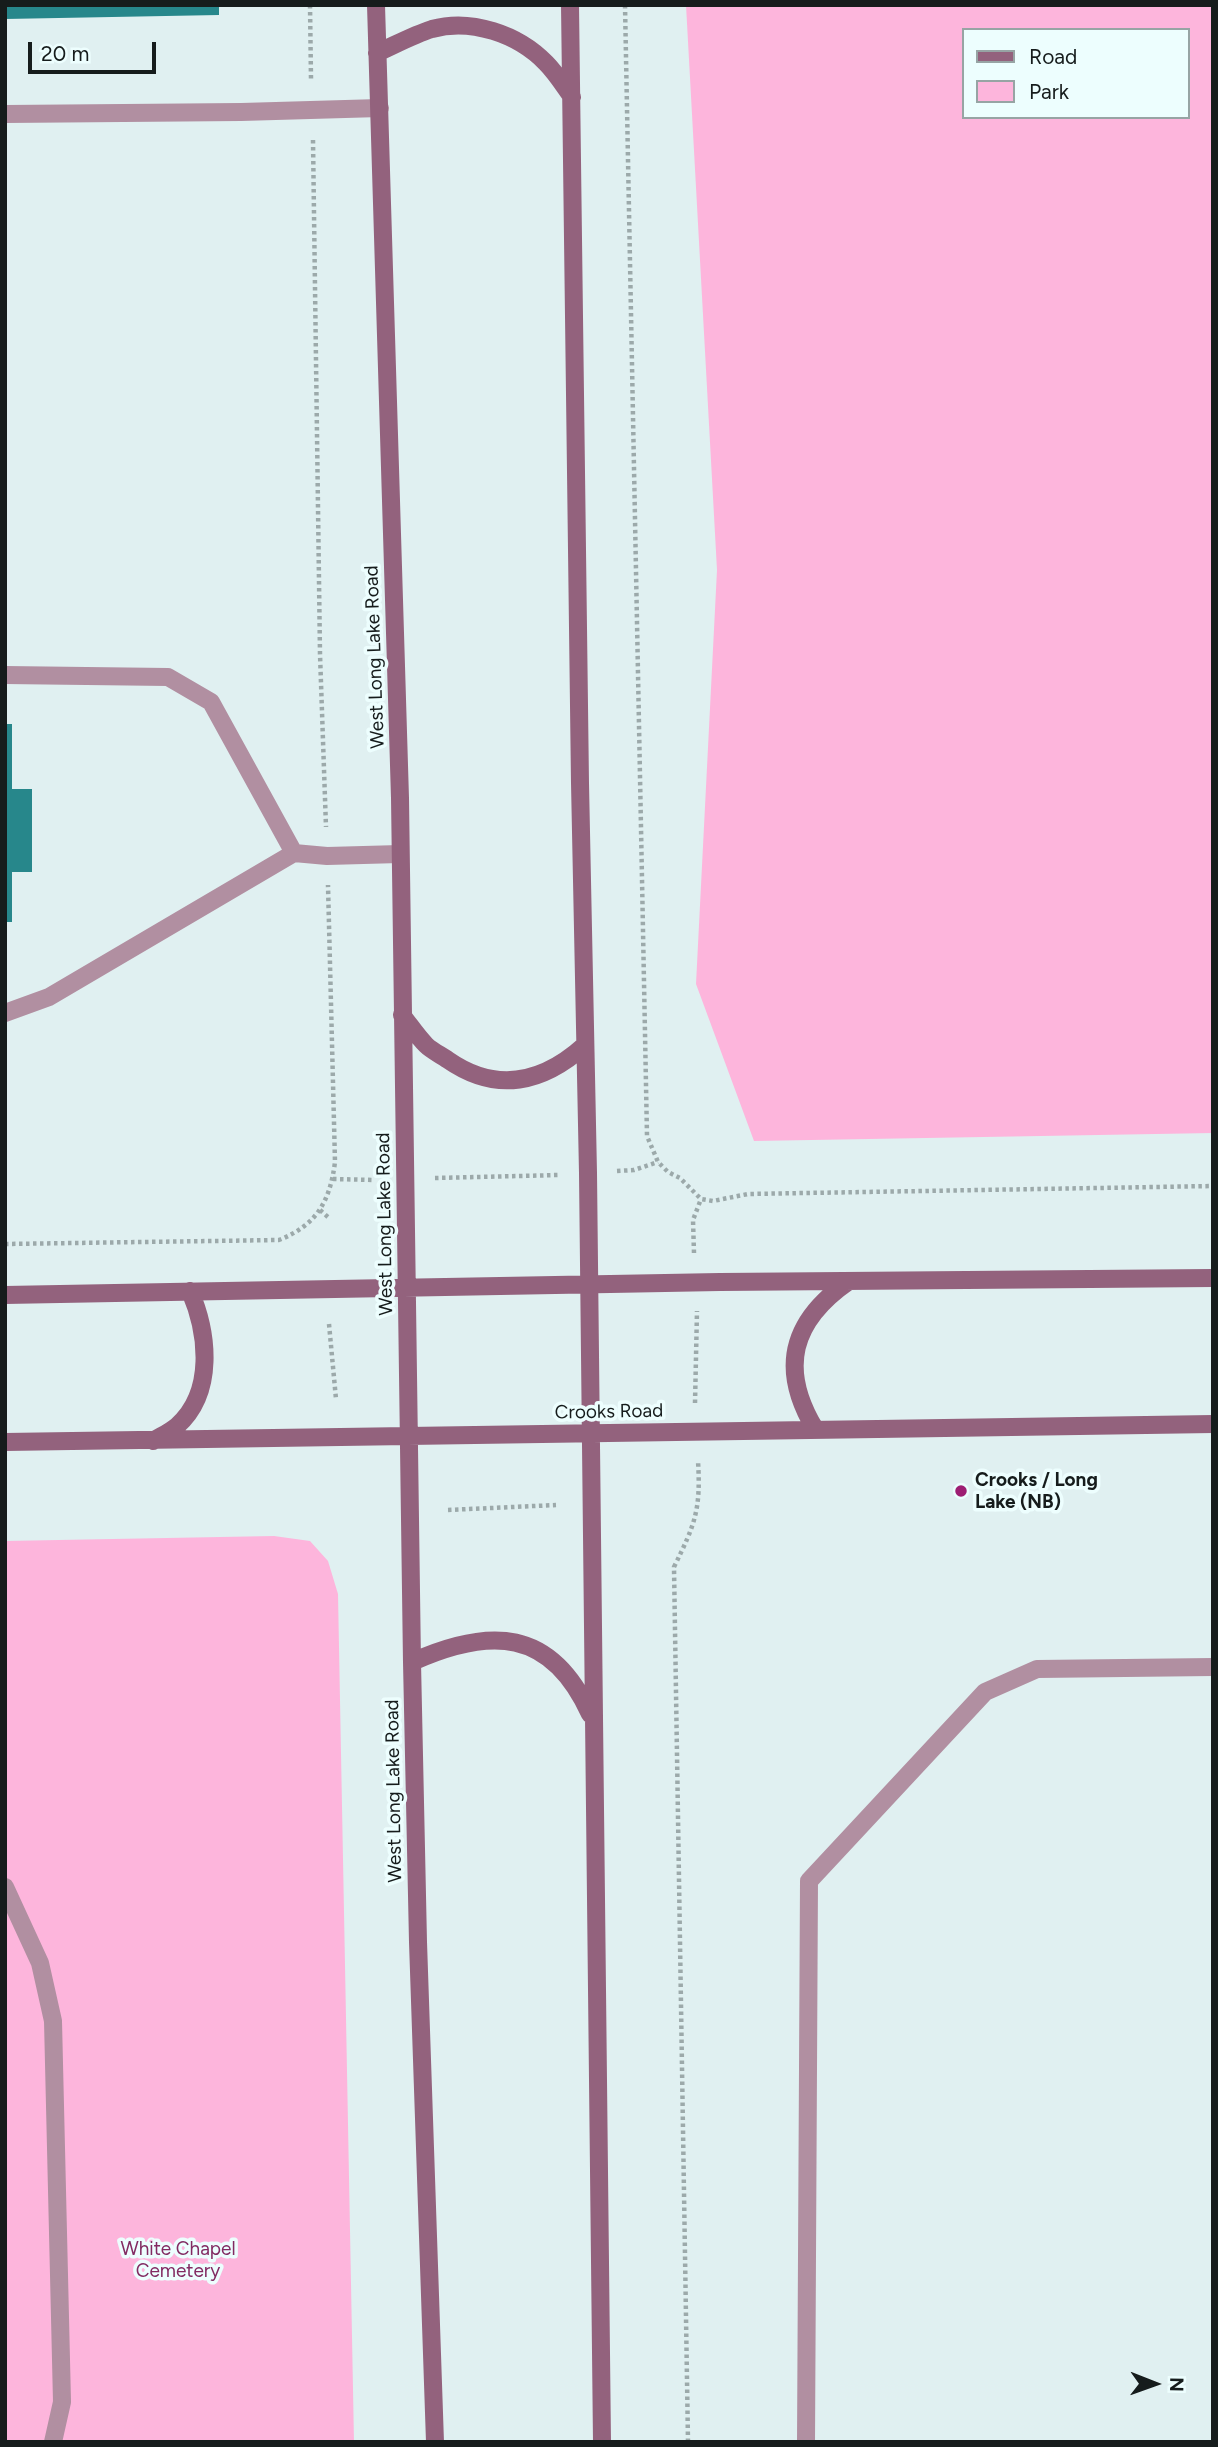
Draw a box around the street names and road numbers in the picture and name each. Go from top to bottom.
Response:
street label: West Long Lake Road [360,565,390,749]
street label: West Long Lake Road [372,1132,398,1316]
street label: Crooks Road [554,1400,664,1424]
street label: West Long Lake Road [381,1699,407,1883]

